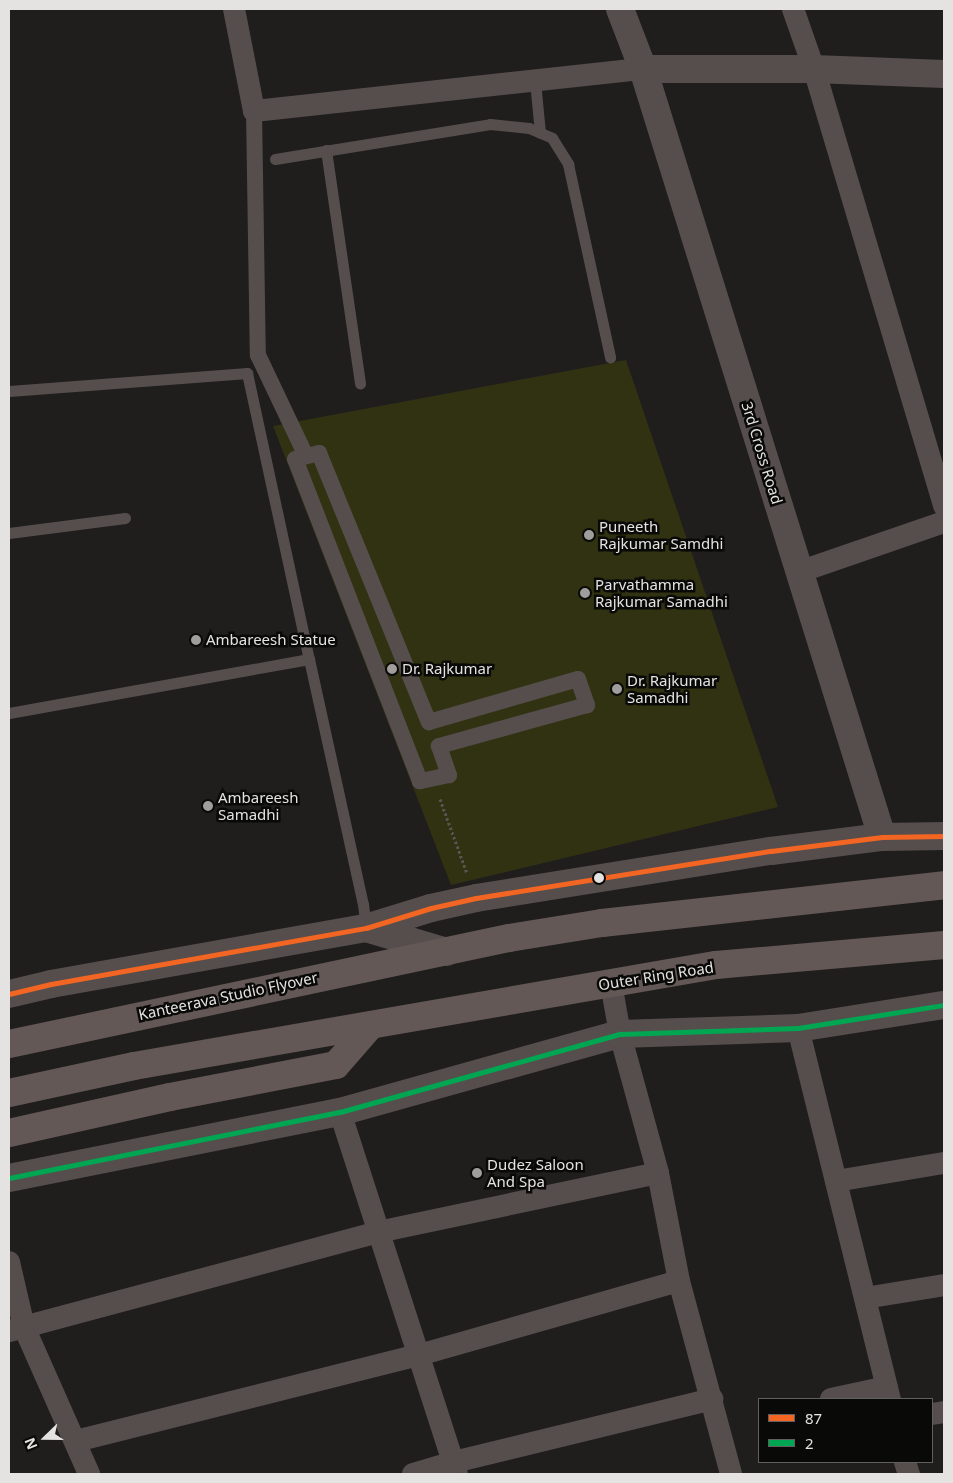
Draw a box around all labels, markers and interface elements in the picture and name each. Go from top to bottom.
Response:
street label: 3rd Cross Road [738,400,786,506]
place label: Puneeth Rajkumar Samdhi [599,517,723,552]
marker: Puneeth Rajkumar Samdhi [583,529,595,541]
place label: Parvathamma Rajkumar Samadhi [595,575,728,610]
marker: Parvathamma Rajkumar Samadhi [579,587,591,599]
place label: Ambareesh Statue [206,631,336,649]
marker: Ambareesh Statue [190,634,202,646]
place label: Dr. Rajkumar [402,660,492,678]
marker: Dr. Rajkumar [386,663,398,675]
place label: Dr. Rajkumar Samadhi [627,671,717,706]
marker: Dr. Rajkumar Samadhi [611,683,623,695]
place label: Ambareesh Samadhi [218,788,299,823]
marker: Ambareesh Samadhi [202,800,214,812]
unlabelled marker [594,873,604,883]
street label: Outer Ring Road [597,958,715,994]
street label: Kanteerava Studio Flyover [137,968,319,1024]
place label: Dudez Saloon And Spa [487,1155,584,1190]
marker: Dudez Saloon And Spa [471,1167,483,1179]
legend [758,1398,933,1463]
text: 87 [805,1408,822,1428]
north arrow [20,1413,70,1463]
text: 2 [805,1433,814,1453]
text: N [20,1435,42,1453]

